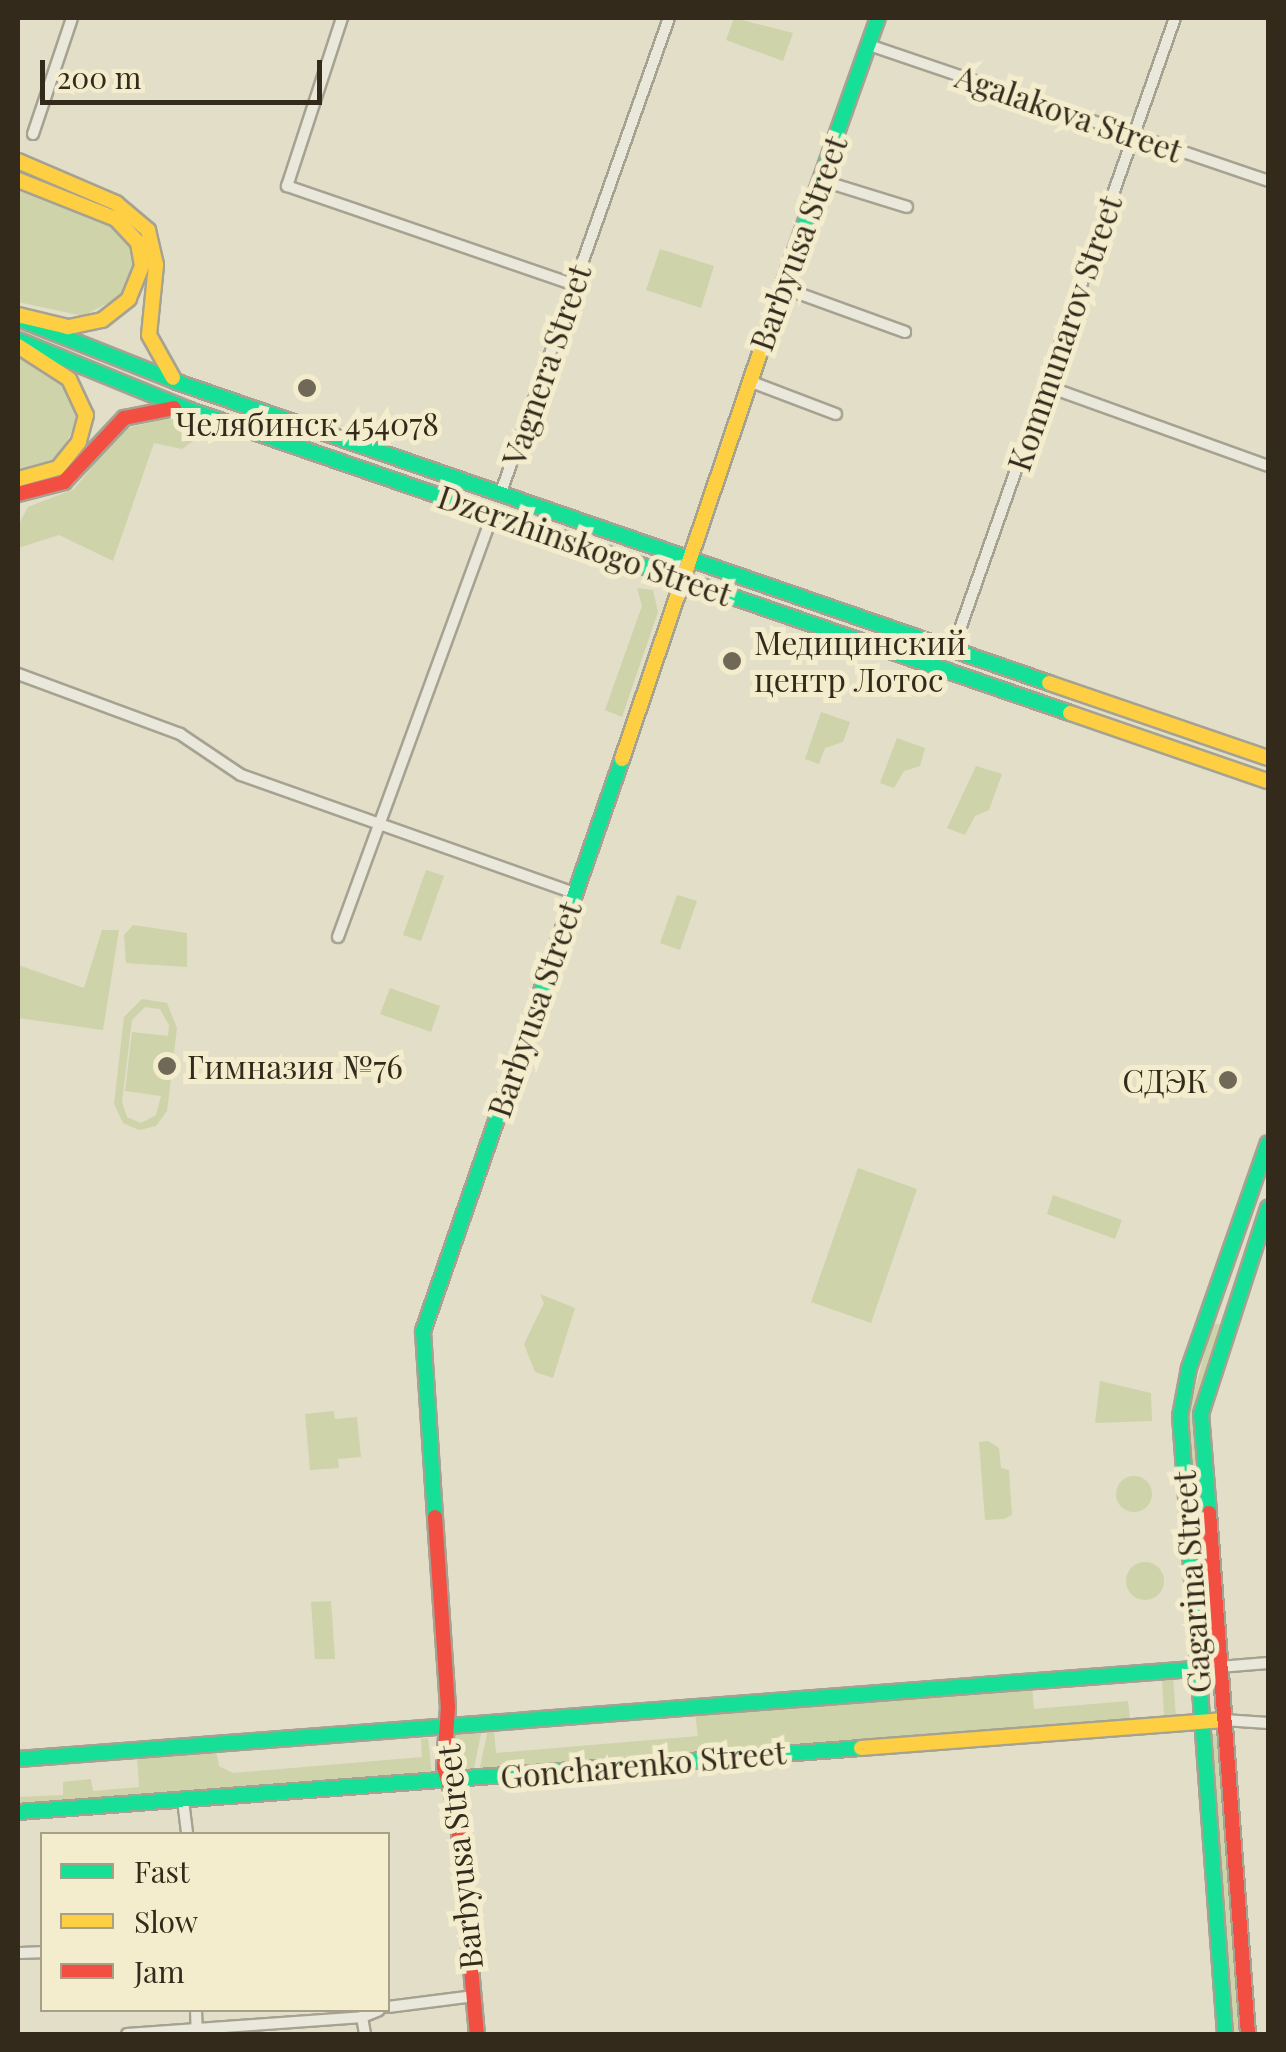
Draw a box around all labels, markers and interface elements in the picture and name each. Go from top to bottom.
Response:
scale bar [45,40,328,102]
street label: Agalakova Street [951,56,1187,170]
text: 200 m [57,57,141,97]
street label: Barbyusa Street [741,130,855,356]
street label: Kommunarov Street [999,190,1129,476]
street label: Vagnera Street [494,259,598,471]
marker: Челябинск 454078 [296,377,318,399]
place label: Челябинск 454078 [175,404,439,442]
street label: Dzerzhinskogo Street [433,477,737,613]
place label: Медицинский центр Лотос [754,624,966,699]
marker: Медицинский центр Лотос [719,648,745,674]
street label: Barbyusa Street [479,896,589,1122]
place label: Гимназия №76 [187,1047,403,1085]
marker: Гимназия №76 [156,1055,178,1077]
place label: СДЭК [1122,1061,1208,1099]
marker: СДЭК [1217,1069,1239,1091]
street label: Gagarina Street [1164,1469,1218,1695]
street label: Goncharenko Street [499,1732,787,1796]
street label: Barbyusa Street [428,1743,490,1971]
legend [40,1832,390,2012]
text: Fast [134,1851,190,1891]
text: Slow [134,1901,198,1941]
text: Jam [134,1951,185,1991]

